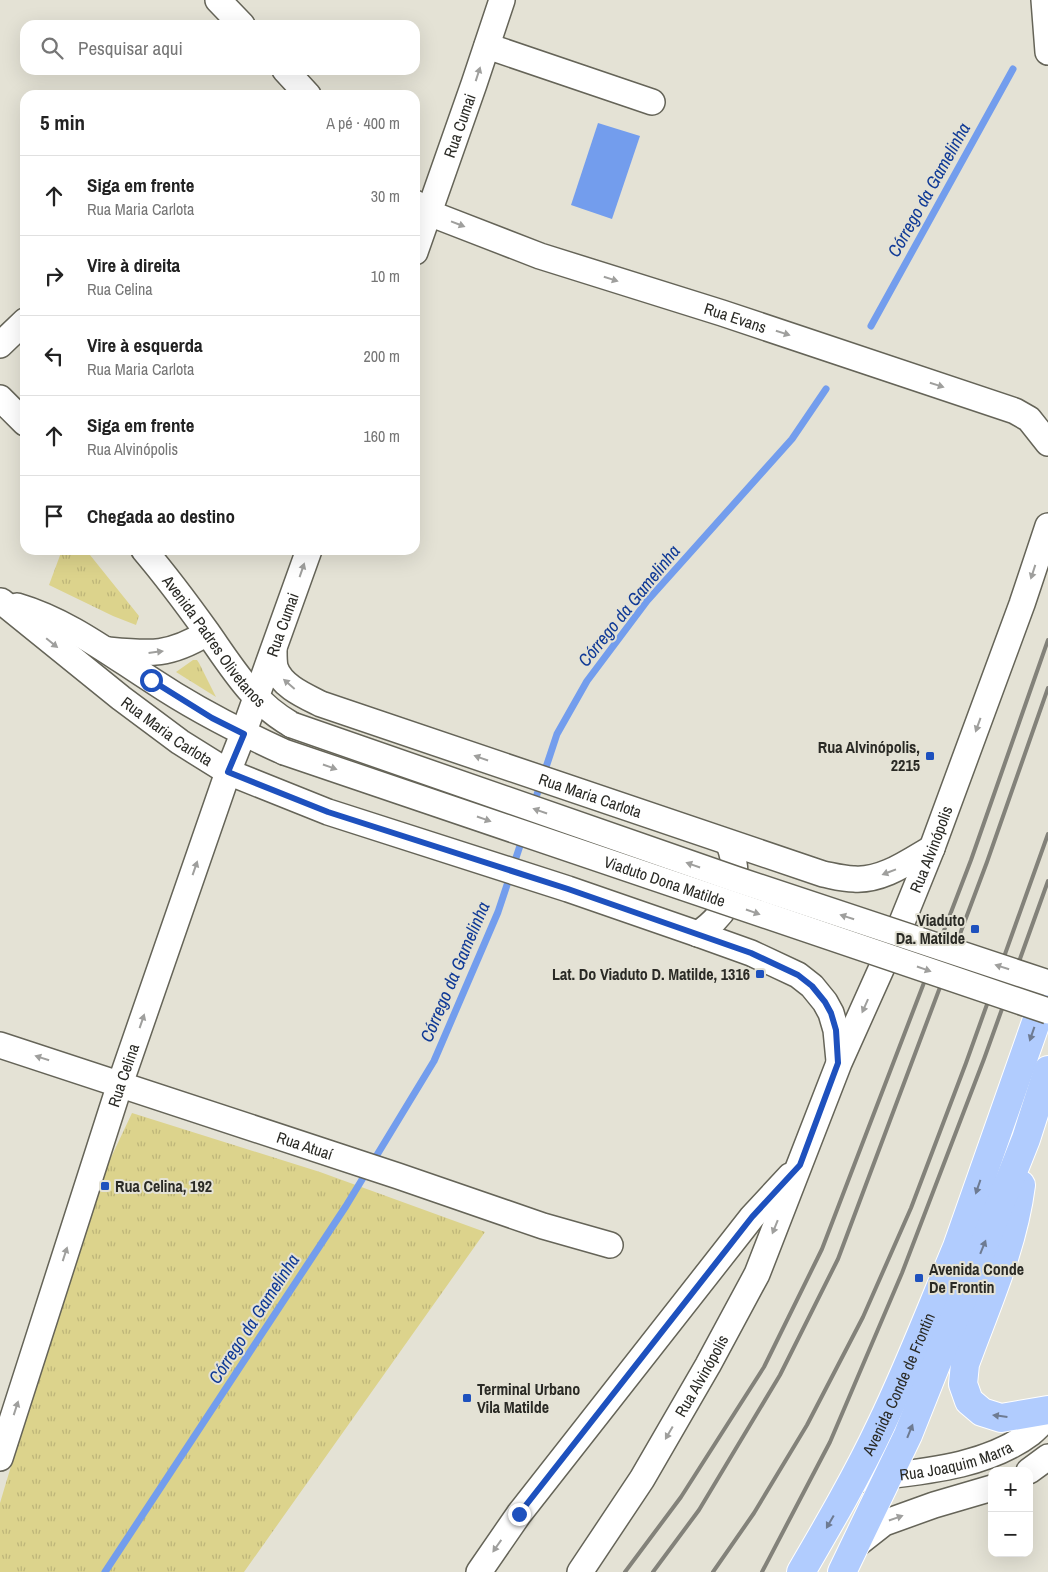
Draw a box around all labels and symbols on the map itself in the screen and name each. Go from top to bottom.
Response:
one-way arrow [474,67,482,82]
street label: Rua Cumai [438,91,481,161]
water label: Córrego da Gamelinha [881,118,976,261]
one-way arrow [451,221,466,228]
one-way arrow [604,275,619,283]
street label: Rua Evans [701,297,769,338]
one-way arrow [776,329,791,337]
one-way arrow [930,381,945,389]
water label: Córrego da Gamelinha [572,539,686,672]
one-way arrow [299,563,306,578]
one-way arrow [1028,565,1036,580]
street label: Avenida Padres Olivetanos [157,570,271,712]
street label: Rua Cumai [261,590,304,660]
one-way arrow [45,637,58,648]
one-way arrow [148,648,164,656]
route start [140,669,163,692]
one-way arrow [283,679,295,690]
street label: Rua Maria Carlota [117,691,218,771]
one-way arrow [974,718,982,733]
place label: Rua Alvinópolis, 2215 [818,736,920,776]
marker: Rua Alvinópolis, 2215 [924,750,936,762]
one-way arrow [473,754,488,762]
one-way arrow [323,764,338,772]
street label: Rua Maria Carlota [536,768,645,823]
street label: Rua Alvinópolis [904,803,958,896]
one-way arrow [532,807,547,815]
one-way arrow [476,816,491,824]
street label: Viaduto Dona Matilde [601,850,728,912]
one-way arrow [192,860,199,875]
one-way arrow [686,861,701,868]
one-way arrow [881,868,896,876]
water label: Córrego da Gamelinha [414,898,495,1046]
one-way arrow [746,908,761,916]
place label: Viaduto Da. Matilde [896,909,965,949]
one-way arrow [840,912,855,920]
marker: Viaduto Da. Matilde [969,923,981,935]
place label: Lat. Do Viaduto D. Matilde, 1316 [552,963,750,985]
one-way arrow [994,963,1009,971]
one-way arrow [917,965,932,973]
marker: Lat. Do Viaduto D. Matilde, 1316 [754,968,766,980]
one-way arrow [860,999,868,1013]
one-way arrow [138,1013,146,1028]
one-way arrow [1028,1027,1036,1042]
street label: Rua Celina [102,1040,144,1110]
one-way arrow [35,1054,50,1062]
street label: Rua Atuaí [274,1126,336,1165]
place label: Rua Celina, 192 [115,1175,212,1197]
marker: Rua Celina, 192 [99,1180,111,1192]
one-way arrow [974,1180,981,1195]
one-way arrow [771,1220,779,1234]
one-way arrow [979,1239,987,1254]
one-way arrow [62,1246,70,1261]
water label: Córrego da Gamelinha [202,1249,305,1388]
place label: Avenida Conde De Frontin [929,1258,1024,1298]
marker: Avenida Conde De Frontin [913,1272,925,1284]
street label: Avenida Conde de Frontin [857,1310,940,1460]
street label: Rua Alvinópolis [669,1331,733,1421]
place label: Terminal Urbano Vila Matilde [477,1378,580,1418]
marker: Terminal Urbano Vila Matilde [461,1392,473,1404]
one-way arrow [12,1401,20,1416]
one-way arrow [992,1412,1008,1420]
one-way arrow [906,1423,914,1438]
one-way arrow [664,1427,673,1440]
street label: Rua Joaquim Marra [898,1435,1017,1485]
route end [508,1503,531,1526]
one-way arrow [889,1514,904,1521]
one-way arrow [825,1516,834,1529]
one-way arrow [492,1539,502,1553]

